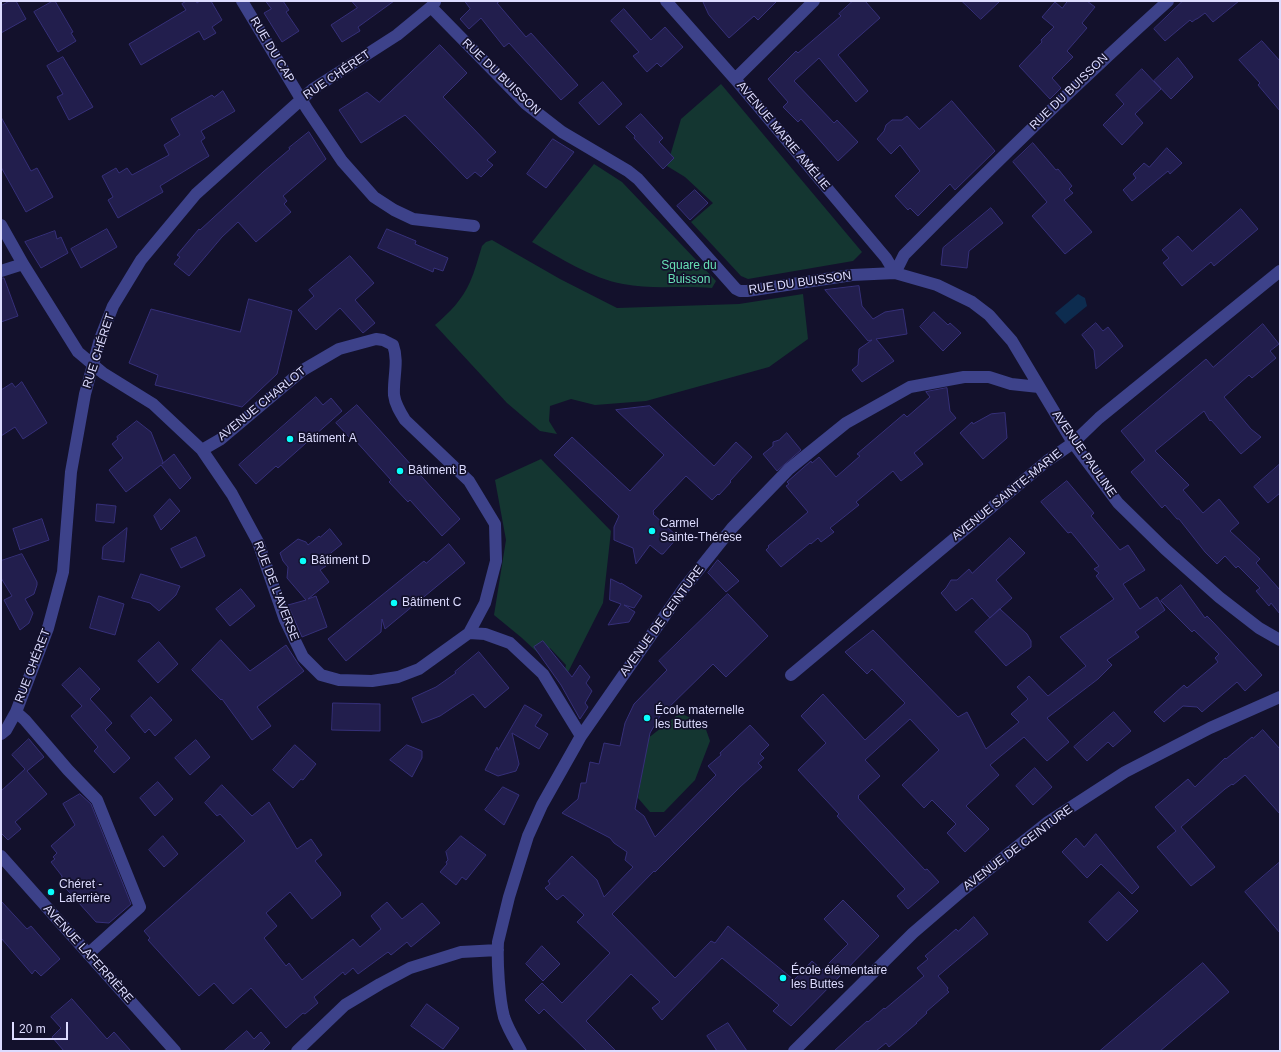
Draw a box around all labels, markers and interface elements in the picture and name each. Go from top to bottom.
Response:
street label: RUE DU CAP [247,15,297,85]
street label: RUE DU BUISSON [459,36,543,118]
street label: RUE CHÉRET [301,47,373,103]
street label: RUE DU BUISSON [1027,51,1111,133]
street label: AVENUE MARIE AMÉLIE [733,79,833,193]
park label: Square du Buisson [661,259,717,287]
street label: RUE DU BUISSON [748,269,852,297]
street label: RUE CHÉRET [80,312,118,390]
street label: AVENUE CHARLOT [215,364,309,444]
street label: AVENUE PAULINE [1049,408,1119,500]
place label: Bâtiment A [298,432,357,446]
marker: Bâtiment A [285,434,295,444]
street label: AVENUE SAINTE-MARIE [949,446,1065,544]
place label: Bâtiment B [408,464,467,478]
marker: Bâtiment B [395,466,405,476]
place label: Carmel Sainte-Thérèse [660,517,742,545]
marker: Carmel Sainte-Thérèse [647,526,657,536]
street label: RUE DE L'AVERSE [250,539,302,643]
place label: Bâtiment D [311,554,370,568]
marker: Bâtiment D [298,556,308,566]
street label: AVENUE DE CEINTURE [617,563,707,679]
place label: Bâtiment C [402,596,461,610]
marker: Bâtiment C [389,598,399,608]
street label: RUE CHÉRET [12,627,54,705]
place label: École maternelle les Buttes [655,704,744,732]
marker: École maternelle les Buttes [642,713,652,723]
street label: AVENUE DE CEINTURE [961,802,1075,894]
place label: Chéret - Laferrière [59,878,110,906]
marker: Chéret - Laferrière [46,887,56,897]
street label: AVENUE LAFERRIÈRE [40,902,136,1006]
place label: École élémentaire les Buttes [791,964,887,992]
marker: École élémentaire les Buttes [778,973,788,983]
scale bar [14,1014,70,1040]
text: 20 m [19,1022,46,1036]

